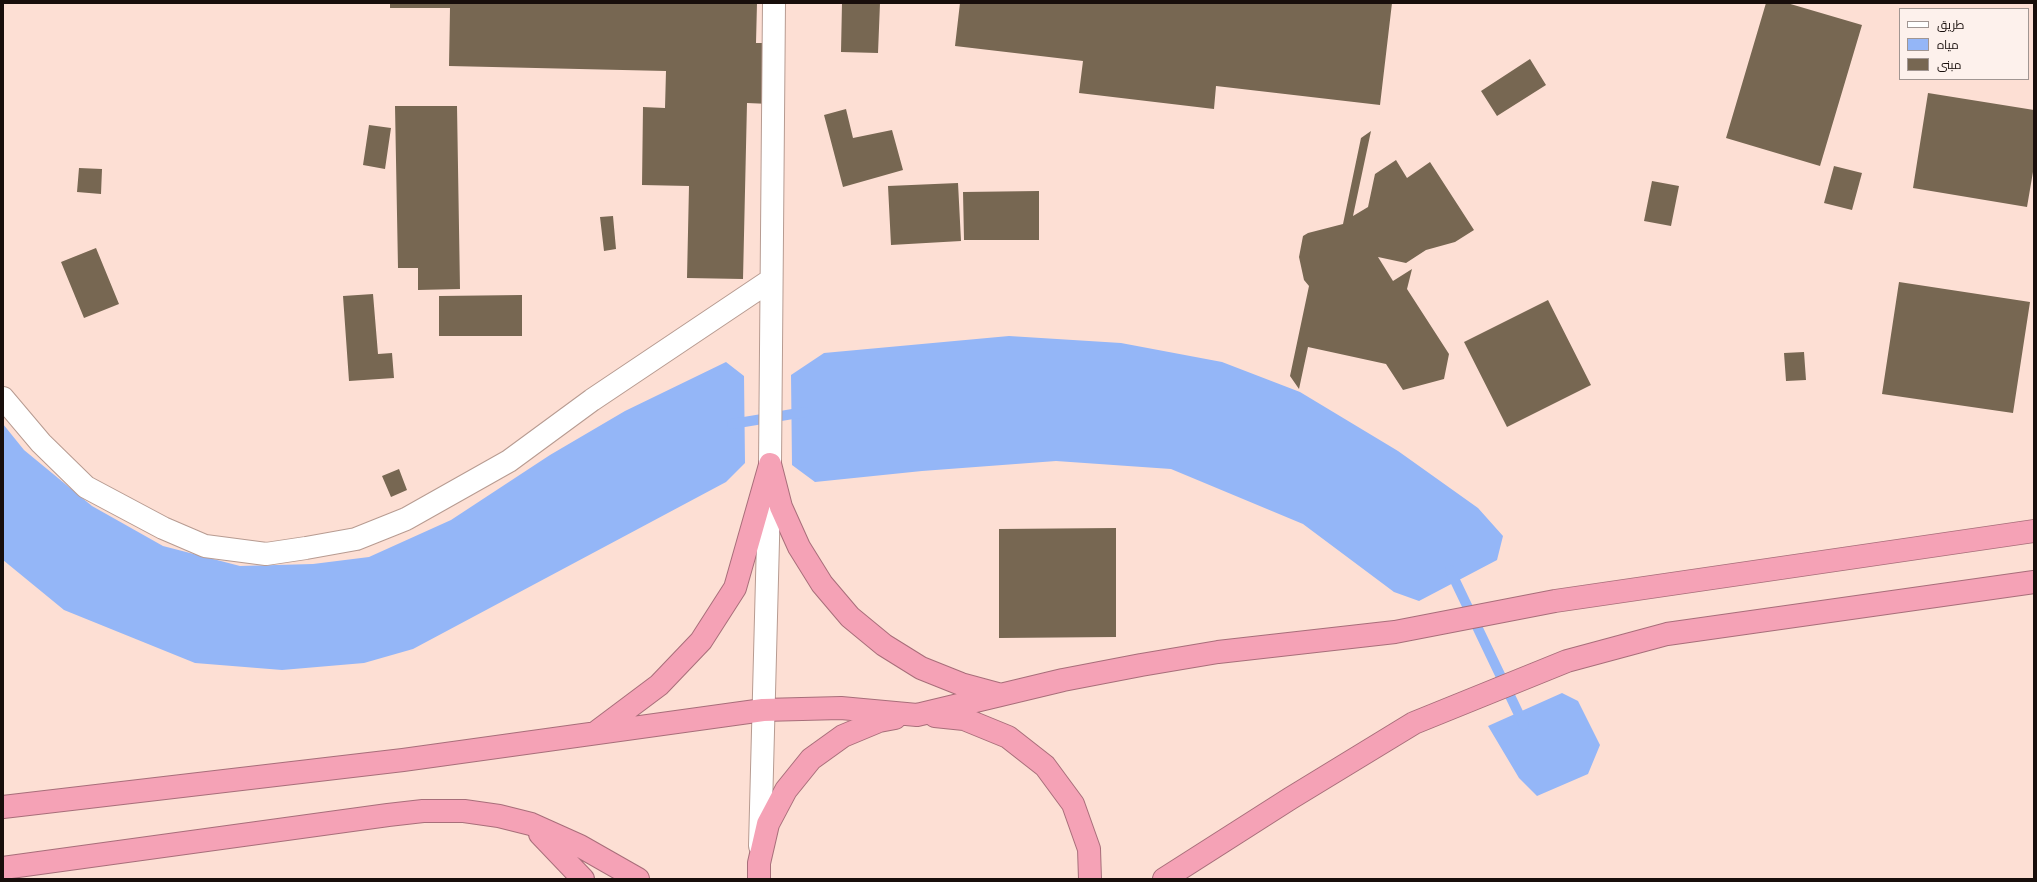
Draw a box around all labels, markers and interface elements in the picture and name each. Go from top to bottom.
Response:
legend [1899,8,2029,80]
text: طريق [1937,16,1964,33]
text: مياه [1937,36,1959,53]
text: مبنى [1937,56,1962,73]

